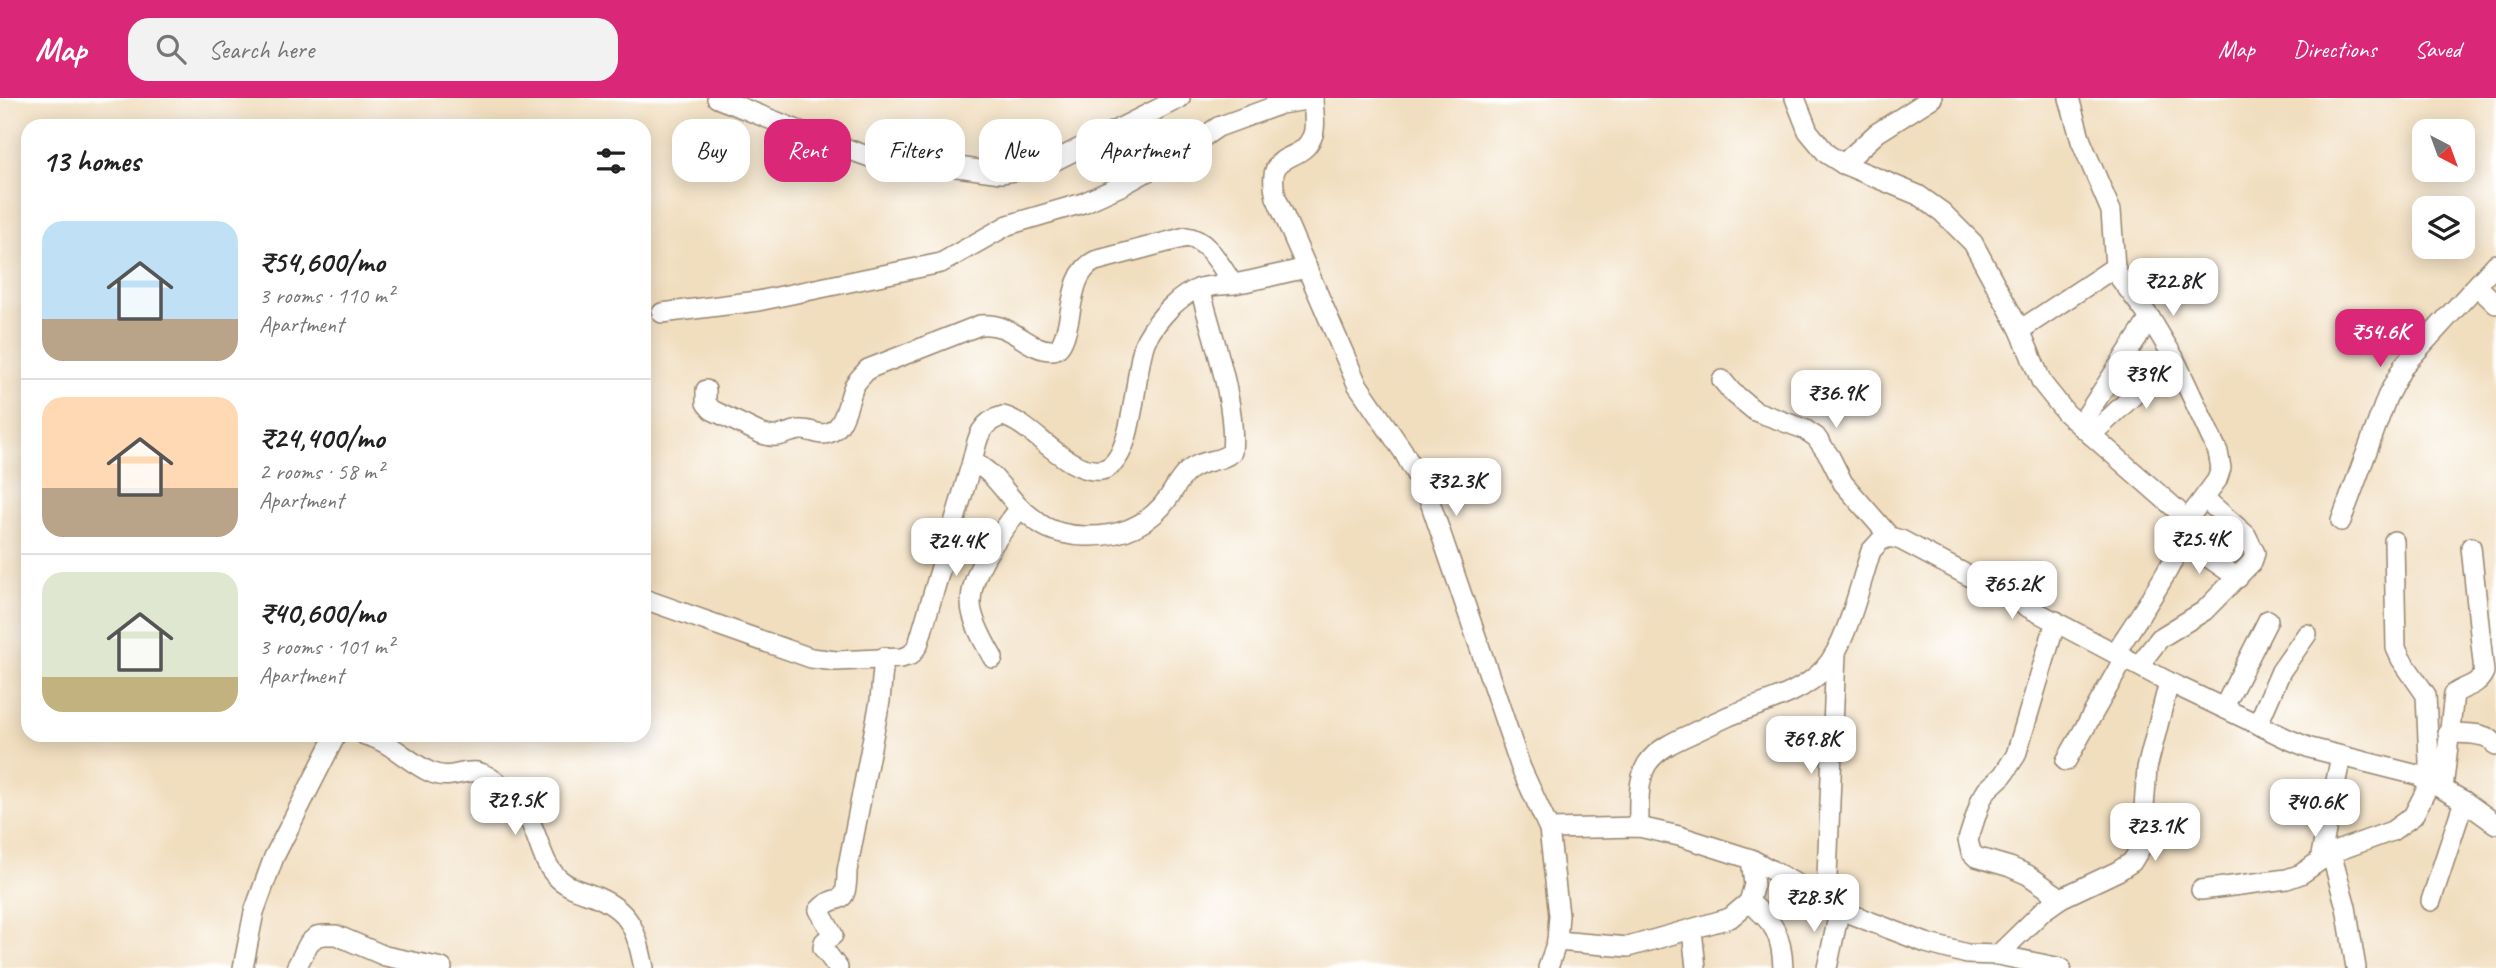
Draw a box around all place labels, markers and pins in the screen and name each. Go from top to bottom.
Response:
pin: ₹22.8K [2116,258,2230,318]
pin: ₹54.6K [2323,310,2437,369]
pin: ₹39K [2105,352,2187,411]
pin: ₹36.9K [1779,370,1893,430]
pin: ₹32.3K [1399,458,1513,518]
pin: ₹25.4K [2142,517,2256,576]
pin: ₹24.4K [899,518,1013,578]
pin: ₹65.2K [1955,561,2069,621]
pin: ₹69.8K [1754,716,1868,776]
pin: ₹29.5K [458,778,572,837]
pin: ₹40.6K [2258,780,2372,839]
pin: ₹23.1K [2098,804,2212,863]
pin: ₹28.3K [1757,874,1871,934]

